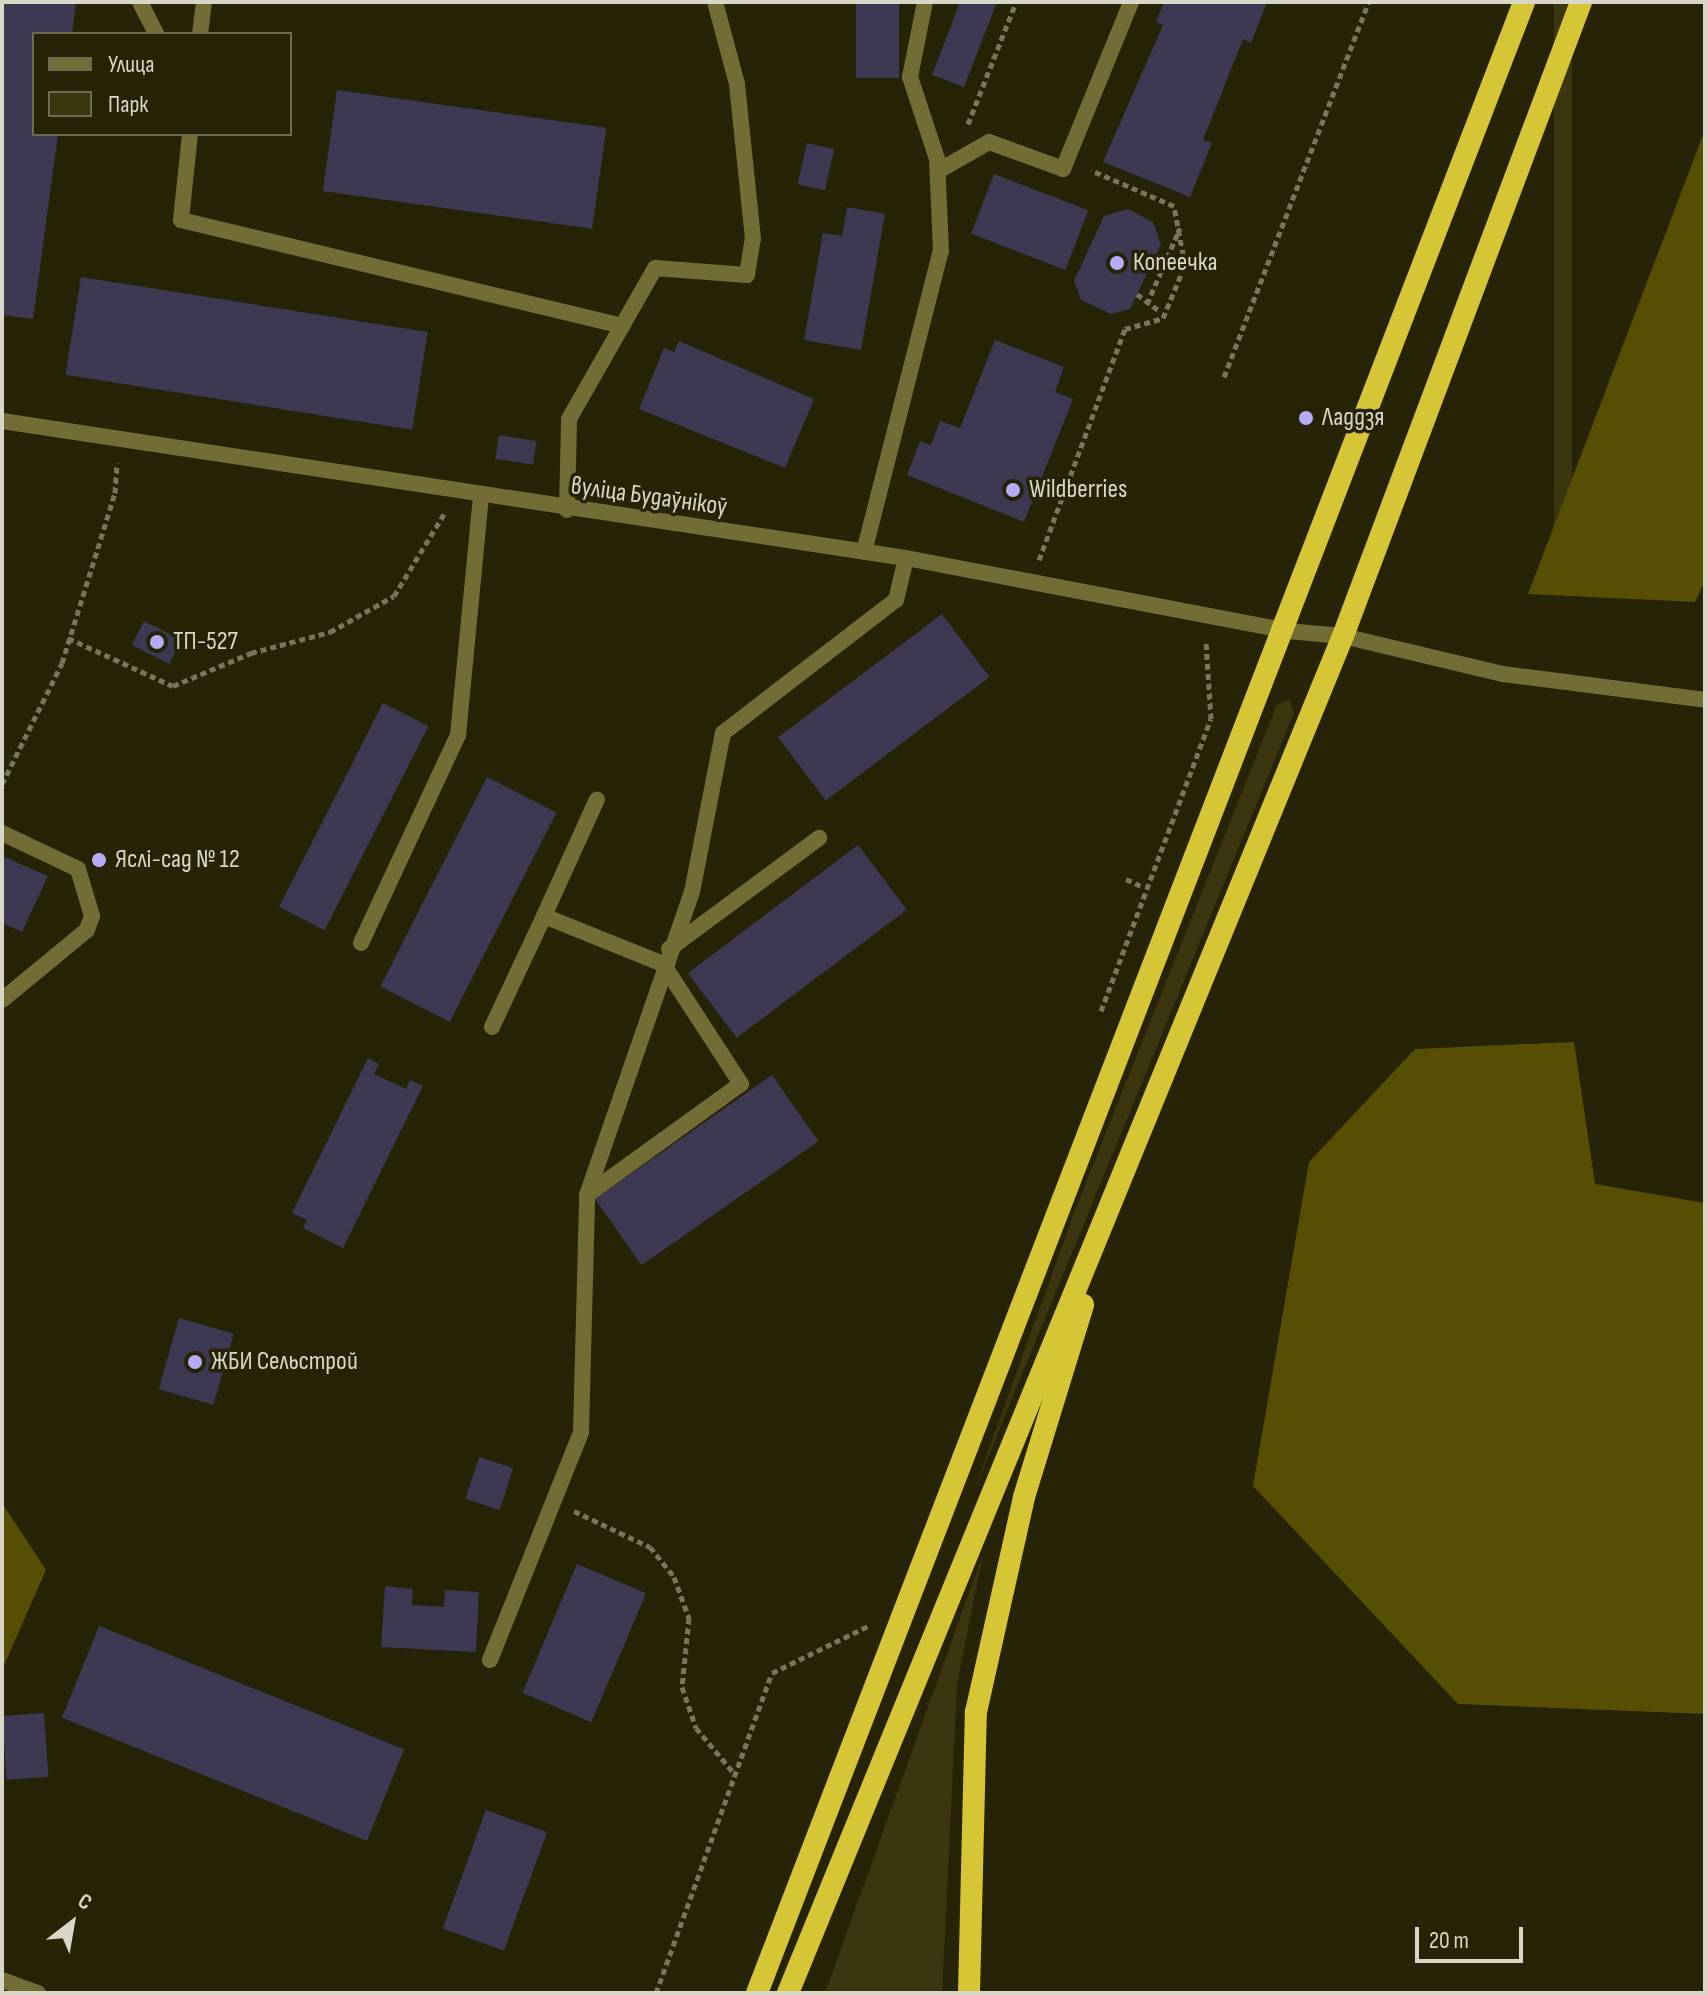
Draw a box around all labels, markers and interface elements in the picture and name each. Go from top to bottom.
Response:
legend [32,32,292,136]
text: Улица [108,50,154,79]
text: Парк [108,90,148,119]
place label: Копеечка [1133,247,1217,279]
marker: Копеечка [1108,254,1126,272]
place label: Ладдзя [1322,402,1384,434]
marker: Ладдзя [1297,409,1315,427]
street label: вуліца Будаўнікоў [569,471,729,523]
place label: Wildberries [1029,474,1127,506]
marker: Wildberries [1004,481,1022,499]
place label: ТП-527 [173,626,238,658]
marker: ТП-527 [148,633,166,651]
place label: Яслі-сад № 12 [115,844,240,876]
marker: Яслі-сад № 12 [90,851,108,869]
place label: ЖБИ Сельстрой [211,1346,358,1378]
marker: ЖБИ Сельстрой [186,1353,204,1371]
north arrow [32,1883,112,1963]
text: С [73,1888,96,1916]
scale bar [1419,1911,1527,1961]
text: 20 m [1429,1926,1469,1955]

